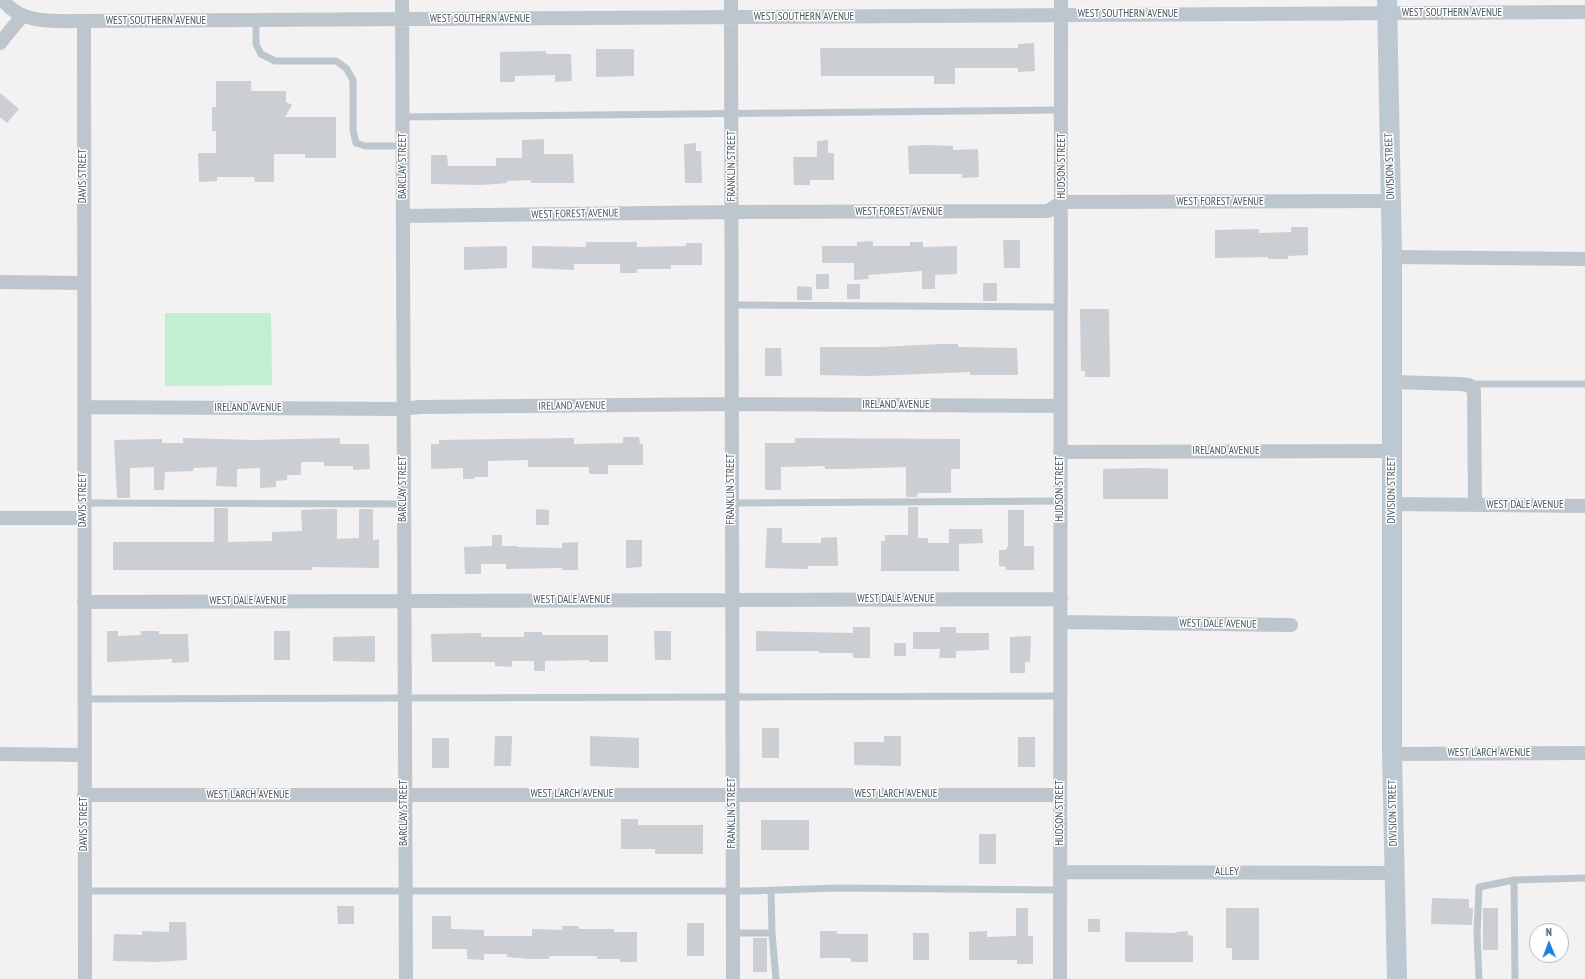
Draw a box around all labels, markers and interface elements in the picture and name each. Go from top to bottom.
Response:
street label: WEST SOUTHERN AVENUE [1402,6,1502,20]
street label: WEST SOUTHERN AVENUE [1078,7,1178,21]
street label: WEST SOUTHERN AVENUE [754,10,854,24]
street label: WEST SOUTHERN AVENUE [430,12,530,26]
street label: WEST SOUTHERN AVENUE [106,14,206,28]
street label: FRANKLIN STREET [725,131,739,201]
street label: DIVISION STREET [1382,132,1398,200]
street label: BARCLAY STREET [396,133,410,199]
street label: HUDSON STREET [1055,133,1069,199]
street label: DAVIS STREET [76,149,90,203]
street label: WEST FOREST AVENUE [1176,195,1264,209]
street label: WEST FOREST AVENUE [855,205,943,219]
street label: WEST FOREST AVENUE [531,207,619,221]
street label: IRELAND AVENUE [862,398,930,412]
street label: IRELAND AVENUE [538,399,606,413]
street label: IRELAND AVENUE [214,401,282,415]
street label: IRELAND AVENUE [1192,444,1260,458]
street label: FRANKLIN STREET [724,454,738,524]
street label: BARCLAY STREET [396,456,410,522]
street label: HUDSON STREET [1053,456,1067,522]
street label: DIVISION STREET [1385,457,1399,523]
street label: DAVIS STREET [76,473,90,527]
street label: WEST DALE AVENUE [1486,498,1564,512]
street label: WEST DALE AVENUE [857,592,935,606]
street label: WEST DALE AVENUE [533,593,611,607]
street label: WEST DALE AVENUE [209,594,287,608]
street label: WEST DALE AVENUE [1179,617,1257,631]
street label: WEST LARCH AVENUE [1447,746,1531,760]
street label: FRANKLIN STREET [725,778,739,848]
street label: DIVISION STREET [1386,779,1400,847]
street label: BARCLAY STREET [397,780,411,846]
street label: HUDSON STREET [1053,780,1067,846]
street label: WEST LARCH AVENUE [530,787,614,801]
street label: WEST LARCH AVENUE [854,787,938,801]
street label: WEST LARCH AVENUE [206,788,290,802]
street label: DAVIS STREET [77,797,91,851]
street label: ALLEY [1215,865,1239,879]
north arrow [1529,923,1569,963]
text: N [1546,925,1552,939]

